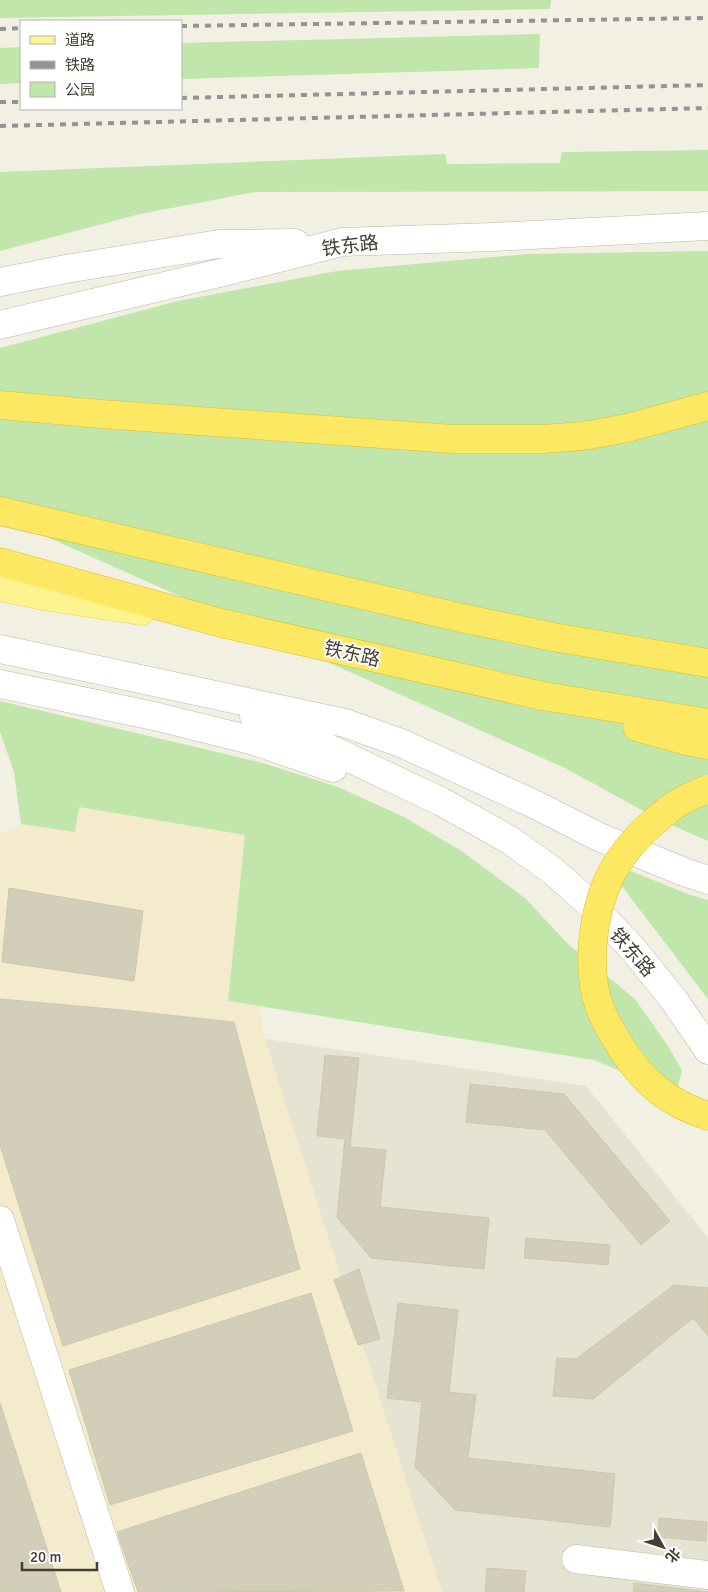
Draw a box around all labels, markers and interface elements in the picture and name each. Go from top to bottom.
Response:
legend [20,20,182,110]
text: 道路 [65,31,95,49]
text: 铁路 [65,56,95,74]
text: 公园 [65,81,95,99]
street label: 铁东路 [320,231,380,261]
street label: 铁东路 [321,636,382,672]
street label: 铁东路 [604,923,660,982]
north arrow [638,1522,688,1572]
scale bar [22,1540,98,1572]
text: 北 [662,1544,684,1566]
text: 20 m [30,1548,61,1566]

